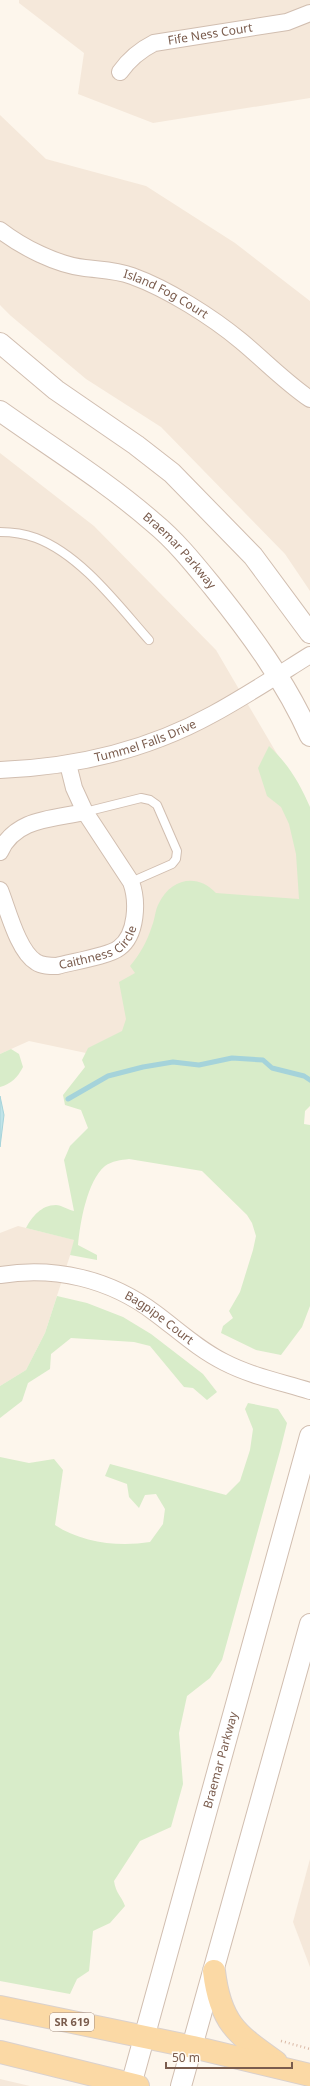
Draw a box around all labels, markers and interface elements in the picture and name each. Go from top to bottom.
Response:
street label: Fife Ness Court [166,18,254,49]
street label: Island Fog Court [122,265,212,323]
street label: Braemar Parkway [139,508,221,593]
street label: Tummel Falls Drive [93,715,199,766]
street label: Caithness Circle [57,923,140,973]
street label: Bagpipe Court [122,1287,198,1348]
street label: Braemar Parkway [199,1709,242,1810]
road number: SR 619 [50,2013,94,2031]
scale bar [166,2044,292,2070]
text: 50 m [172,2049,200,2066]

